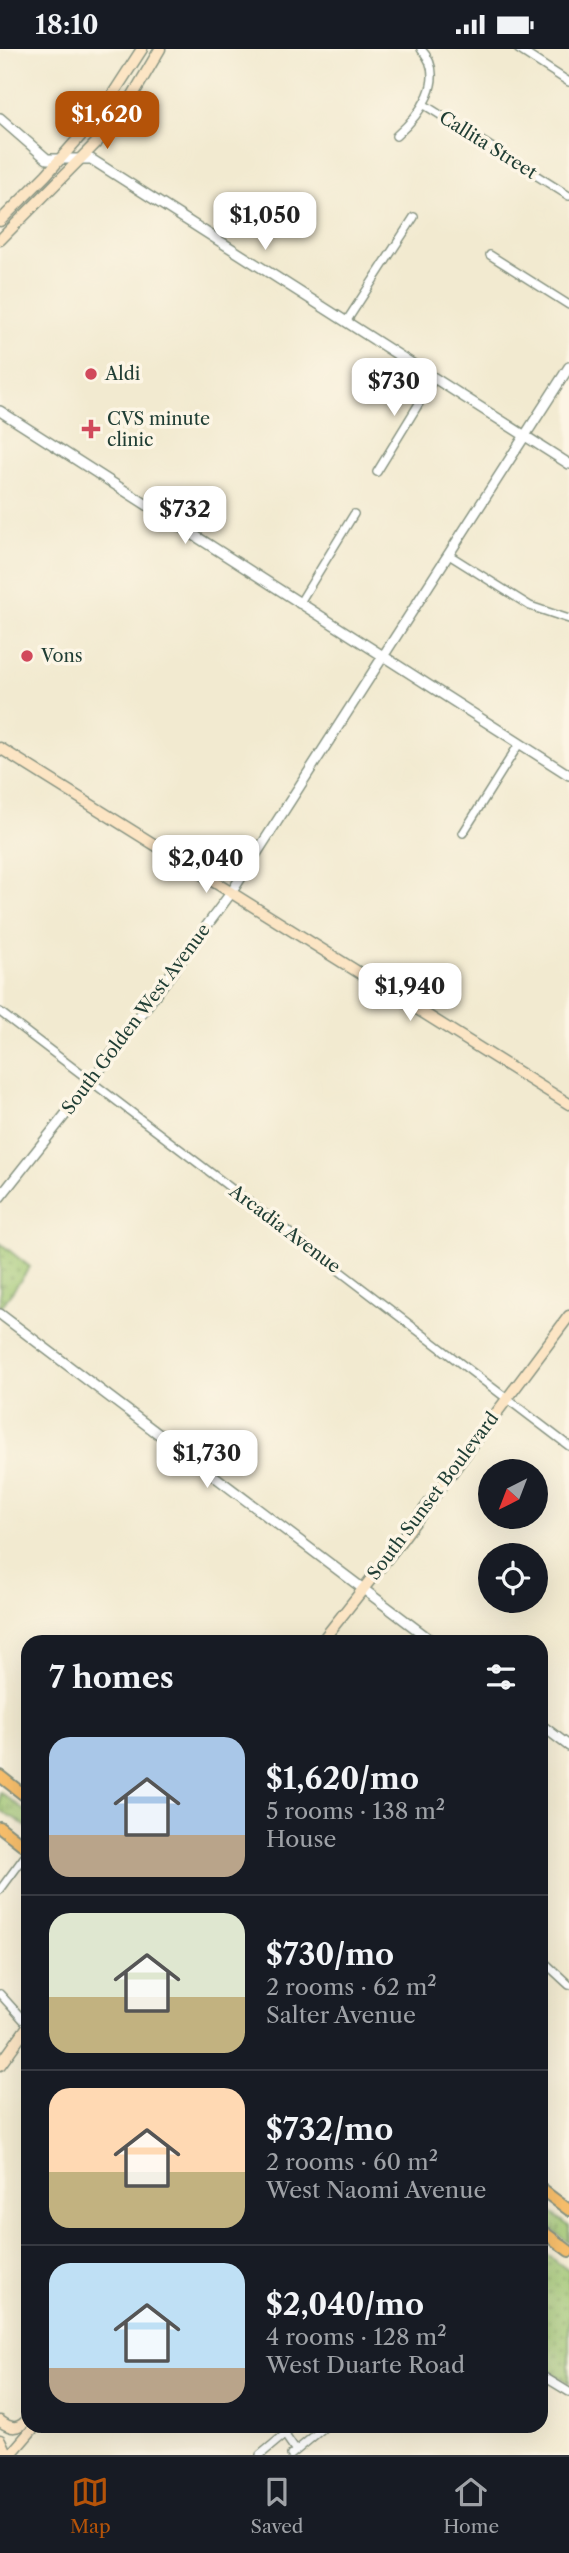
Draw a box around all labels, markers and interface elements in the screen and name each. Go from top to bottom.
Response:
text: 18:10 [35,9,98,41]
pin: $1,620 [50,91,164,151]
text: $1,620 [71,100,143,128]
street label: Callita Street [435,106,541,184]
pin: $1,050 [208,193,322,252]
text: $1,050 [229,201,301,229]
pin: $730 [353,359,435,418]
place label: Aldi [104,363,141,385]
marker: Aldi [83,366,99,382]
text: $730 [368,367,420,395]
place label: CVS minute clinic [107,408,210,451]
marker: CVS minute clinic [81,419,101,439]
pin: $732 [144,487,226,546]
text: $732 [159,495,211,523]
place label: Vons [40,645,83,667]
marker: Vons [19,648,35,664]
pin: $2,040 [149,835,263,895]
text: $2,040 [168,844,244,872]
street label: South Golden West Avenue [57,919,215,1119]
pin: $1,940 [353,963,467,1023]
text: $1,940 [375,972,445,1000]
street label: Arcadia Avenue [224,1179,345,1278]
street label: South Sunset Boulevard [363,1408,503,1584]
pin: $1,730 [150,1431,264,1490]
text: $1,730 [173,1439,241,1467]
north arrow [478,1459,548,1529]
map controls [478,1459,548,1613]
button: locate [478,1543,548,1613]
icon: filters [482,1658,520,1696]
text: 7 homes [49,1659,174,1696]
text: $1,620/mo [266,1760,419,1797]
icon: home [105,1765,189,1849]
text: 5 rooms · 138 m² [266,1797,445,1825]
text: House [266,1825,336,1853]
text: $730/mo [266,1936,394,1973]
icon: home [105,1941,189,2025]
text: 2 rooms · 62 m² [266,1973,437,2001]
text: Salter Avenue [266,2001,416,2029]
text: $732/mo [266,2111,393,2148]
icon: home [105,2116,189,2200]
text: 2 rooms · 60 m² [266,2148,438,2176]
text: West Naomi Avenue [266,2176,486,2204]
text: $2,040/mo [266,2286,424,2323]
icon: home [105,2291,189,2375]
text: 4 rooms · 128 m² [266,2323,447,2351]
text: West Duarte Road [266,2351,465,2379]
tab: Map [70,2473,111,2538]
tab: Saved [251,2473,303,2538]
tab: Home [443,2473,499,2538]

